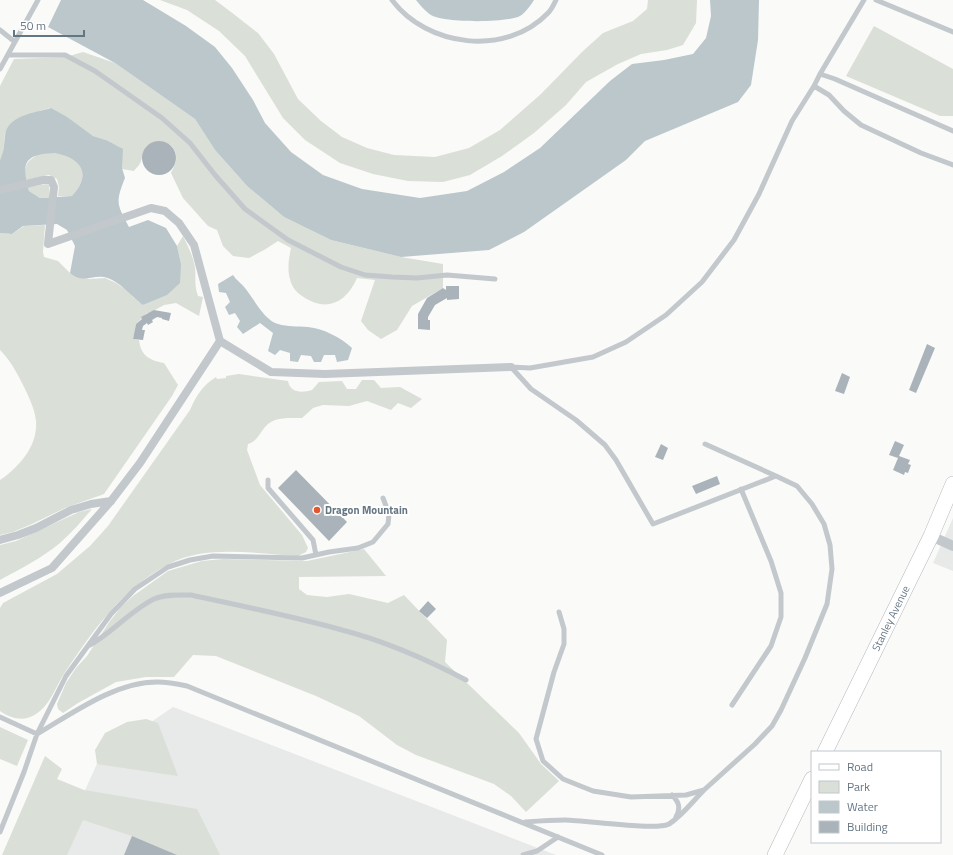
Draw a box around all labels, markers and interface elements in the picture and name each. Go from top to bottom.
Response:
scale bar [14,12,84,38]
text: 50 m [20,16,46,35]
place label: Dragon Mountain [325,502,408,518]
marker: Dragon Mountain [312,505,322,515]
street label: Stanley Avenue [868,582,914,654]
legend [811,751,941,843]
text: Road [847,757,873,776]
text: Park [847,777,870,796]
text: Water [847,797,878,816]
text: Building [847,817,888,836]

